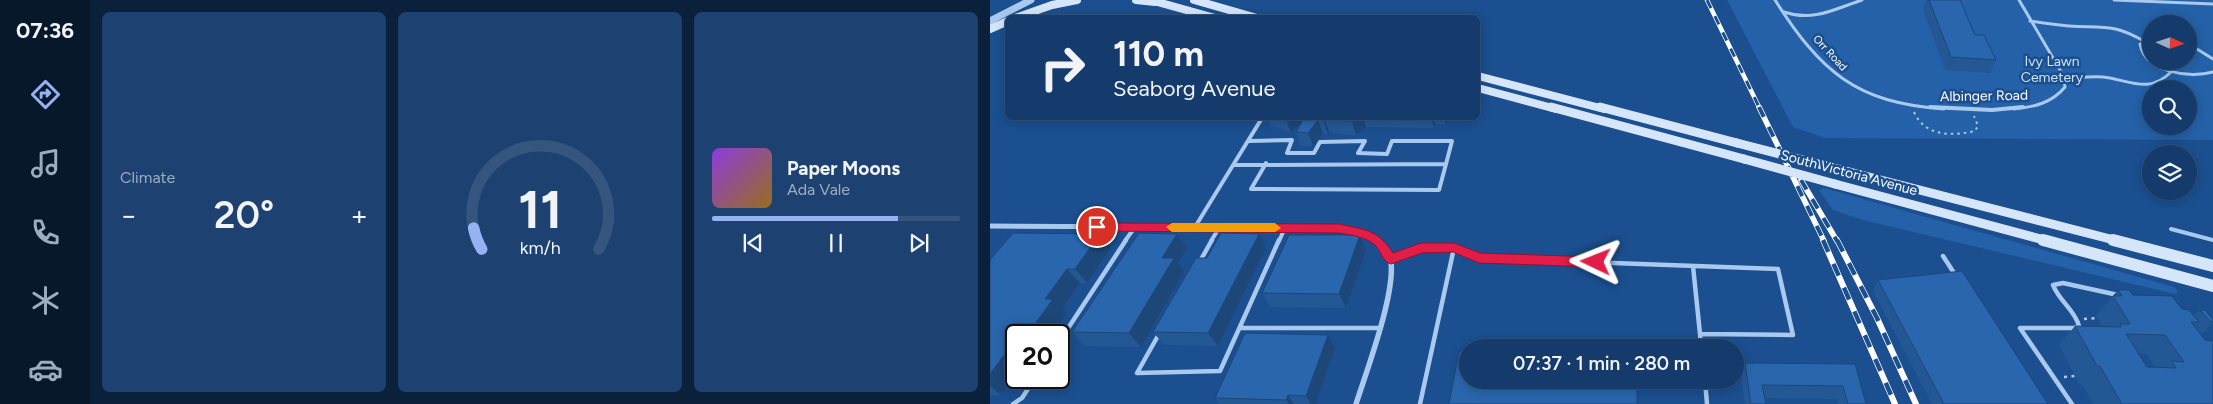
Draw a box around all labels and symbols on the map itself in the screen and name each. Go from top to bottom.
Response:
north arrow [2142,15,2198,70]
street label: Orr Road [1810,32,1850,74]
park label: Ivy Lawn Cemetery [2021,53,2084,86]
street label: Albinger Road [1940,87,2028,105]
street label: South Victoria Avenue [1779,147,1920,200]
pin [1076,206,1118,248]
position arrow [1569,235,1621,287]
speed limit sign: 20 [1005,324,1070,389]

